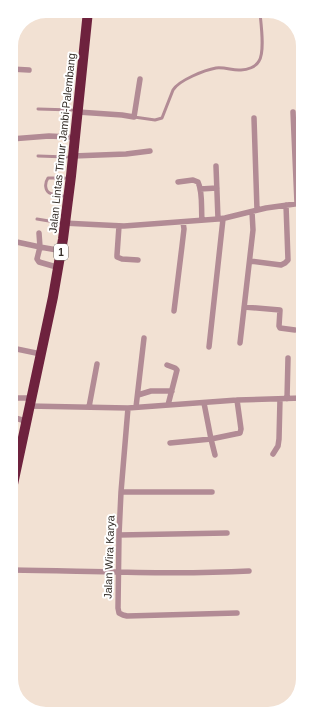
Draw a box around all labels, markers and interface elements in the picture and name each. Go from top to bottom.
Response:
street label: Jalan Lintas Timur Jambi-Palembang [47,52,77,234]
road number: 1 [54,244,68,260]
street label: Jalan Wira Karya [102,514,116,599]

